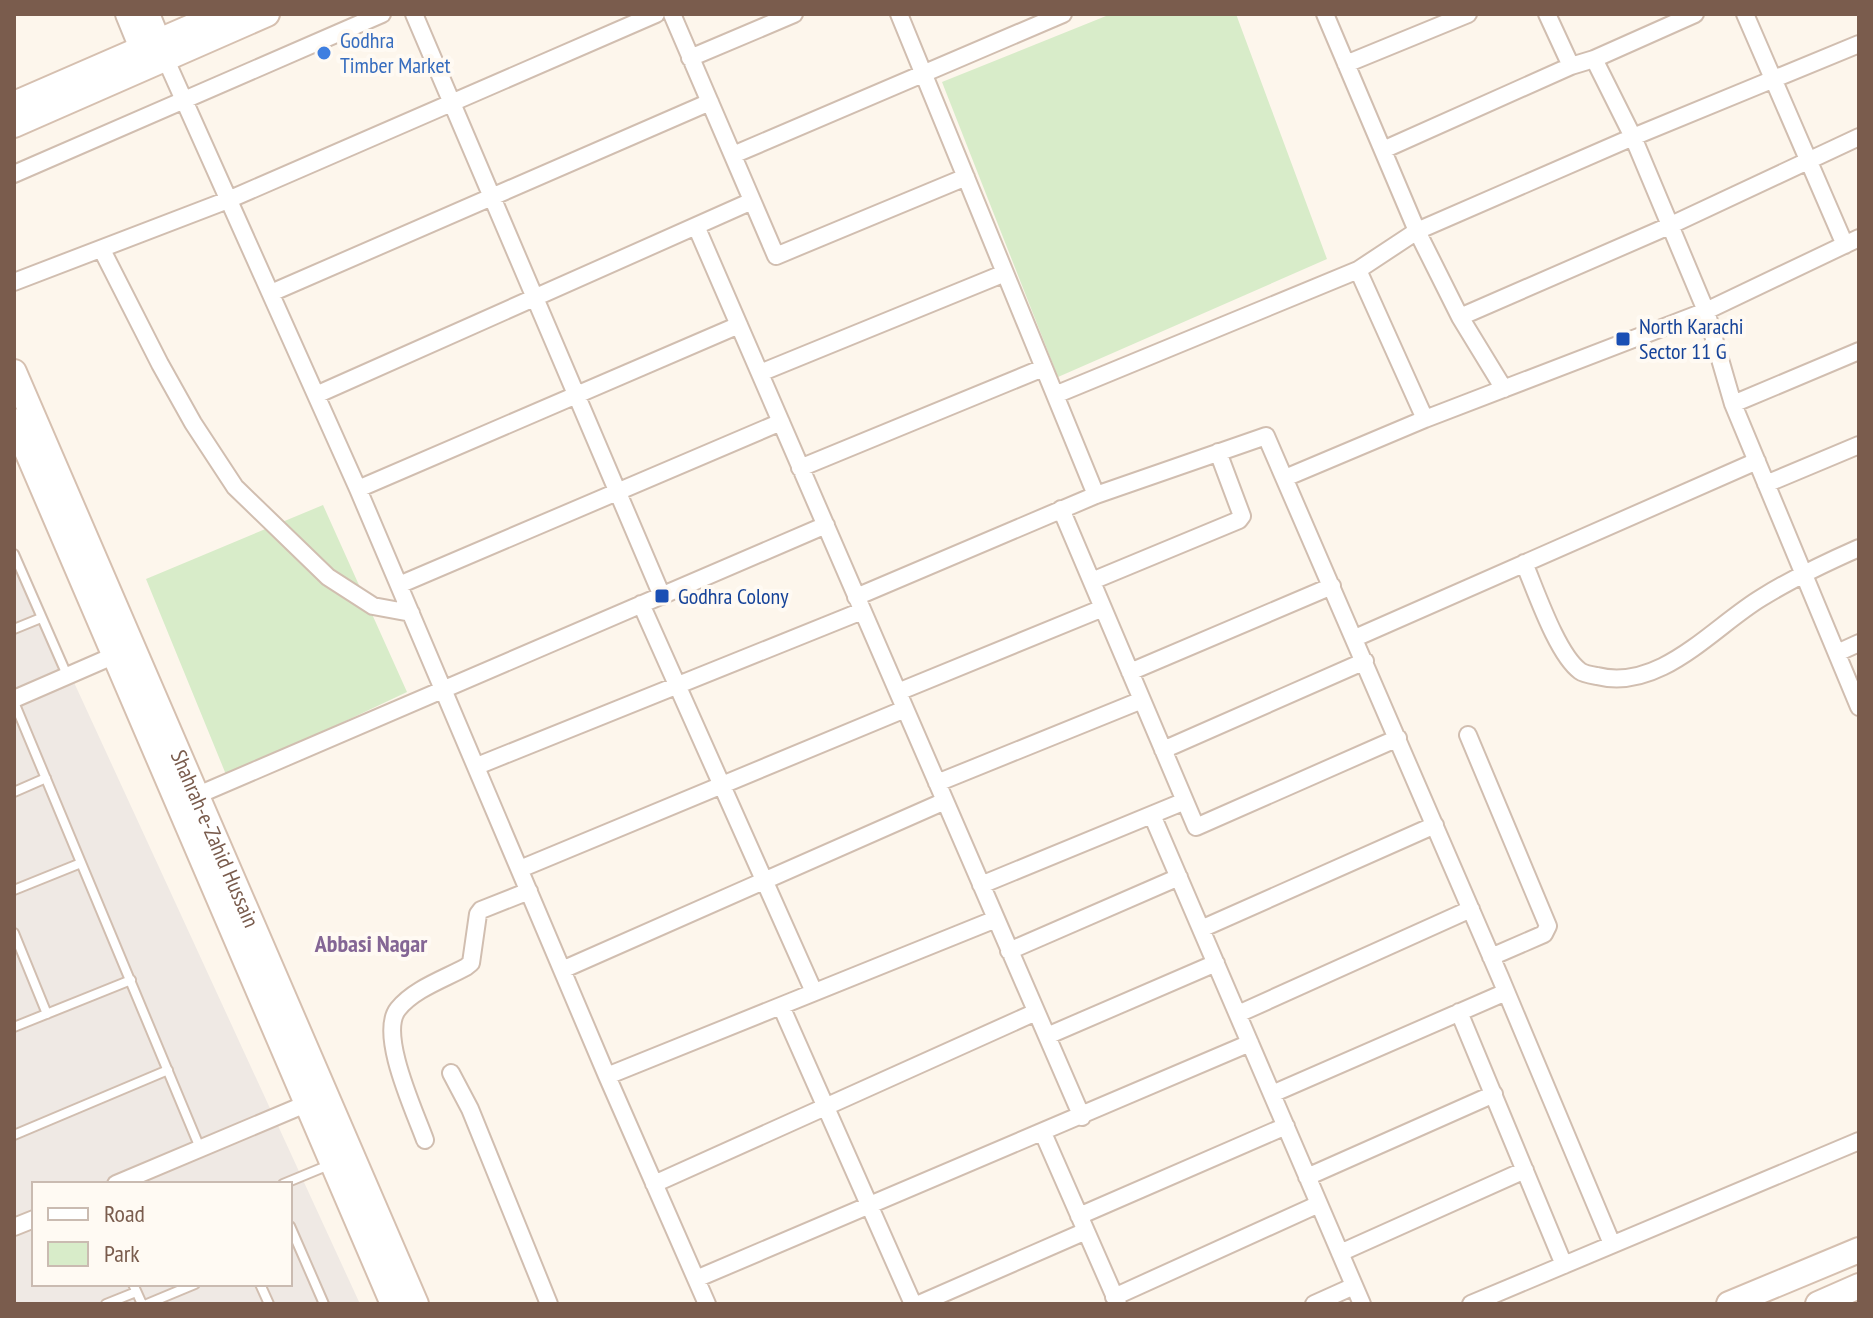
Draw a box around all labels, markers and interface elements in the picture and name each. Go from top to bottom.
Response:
place label: Godhra Timber Market [340,26,451,79]
marker: Godhra Timber Market [315,44,333,62]
place label: North Karachi Sector 11 G [1639,312,1744,365]
marker: North Karachi Sector 11 G [1614,330,1632,348]
place label: Godhra Colony [678,582,789,610]
marker: Godhra Colony [653,587,671,605]
street label: Shahrah-e-Zahid Hussain [165,746,266,931]
district label: Abbasi Nagar [314,928,428,959]
legend [32,1182,292,1286]
text: Road [104,1198,145,1229]
text: Park [104,1238,140,1269]

